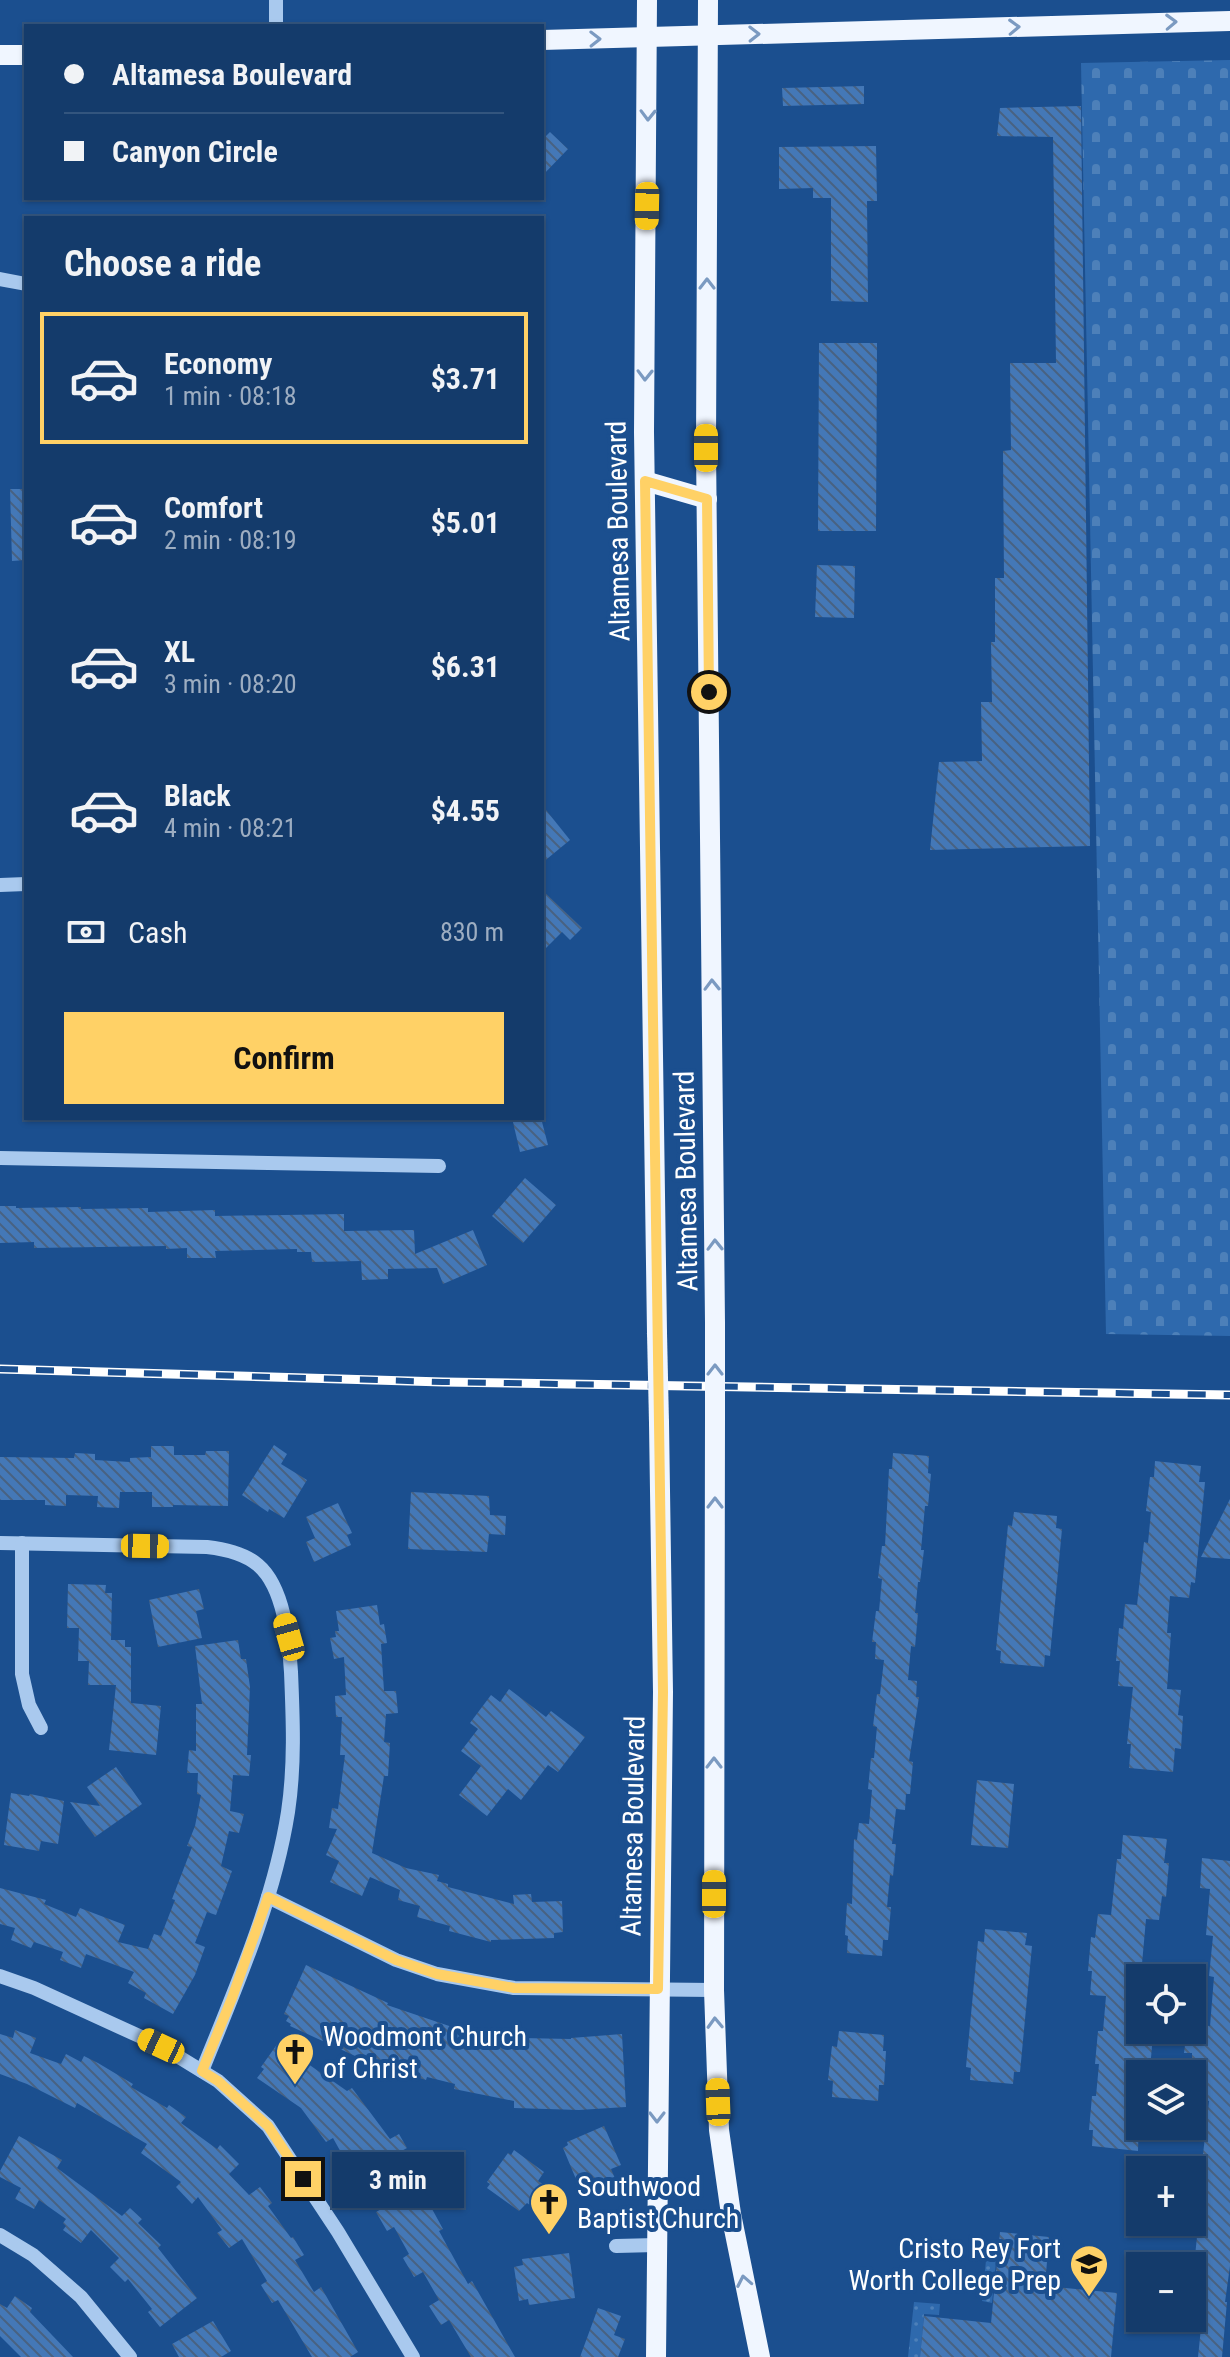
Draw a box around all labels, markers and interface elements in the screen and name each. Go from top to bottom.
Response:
one-way arrow [1165,14,1178,31]
one-way arrow [1008,18,1021,35]
one-way arrow [748,25,761,43]
one-way arrow [589,30,602,47]
text: Altamesa Boulevard [112,57,352,92]
one-way arrow [639,109,656,122]
text: Canyon Circle [112,134,278,169]
car [635,182,659,230]
text: Choose a ride [64,243,261,285]
one-way arrow [698,277,716,290]
icon: car [68,342,140,414]
text: Economy [164,346,272,381]
text: $3.71 [431,361,500,396]
one-way arrow [636,369,653,382]
text: 1 min · 08:18 [164,381,297,411]
street label: Altamesa Boulevard [600,420,636,642]
car [694,424,718,472]
icon: car [68,486,140,558]
text: Comfort [164,490,263,525]
text: $5.01 [431,505,500,540]
text: 2 min · 08:19 [164,525,297,555]
icon: car [68,630,140,702]
text: XL [164,634,195,669]
text: $6.31 [431,649,500,684]
text: 3 min · 08:20 [164,669,297,699]
route start [691,674,727,710]
icon: car [68,774,140,846]
text: Black [164,778,231,813]
text: $4.55 [431,793,500,828]
text: 4 min · 08:21 [164,813,297,843]
icon: cash [64,910,108,954]
text: Cash [128,915,188,950]
text: 830 m [440,917,504,947]
one-way arrow [703,978,721,991]
button: Confirm [64,1012,504,1104]
street label: Altamesa Boulevard [668,1070,704,1292]
one-way arrow [706,1238,723,1251]
one-way arrow [706,1363,724,1376]
one-way arrow [706,1496,724,1509]
car [121,1534,169,1558]
car [271,1611,307,1663]
street label: Altamesa Boulevard [615,1715,651,1937]
one-way arrow [705,1756,723,1769]
car [702,1870,726,1918]
map controls [1126,1964,1206,2332]
button: locate [1126,1964,1206,2044]
one-way arrow [707,2016,724,2029]
place label: Woodmont Church of Christ [323,2020,527,2085]
car [134,2025,188,2067]
church icon: Woodmont Church of Christ [274,2031,316,2086]
button: layers [1126,2060,1206,2140]
car [705,2078,731,2126]
one-way arrow [648,2111,666,2124]
callout: 3 min [331,2151,463,2207]
button: + [1126,2156,1206,2236]
route end [285,2161,321,2197]
text: 3 min [369,2165,427,2195]
place label: Southwood Baptist Church [577,2170,739,2235]
church icon: Southwood Baptist Church [528,2181,570,2236]
place label: Cristo Rey Fort Worth College Prep [849,2232,1061,2297]
school or university icon: Cristo Rey Fort Worth College Prep [1068,2243,1110,2298]
button: − [1126,2252,1206,2332]
one-way arrow [737,2274,754,2287]

